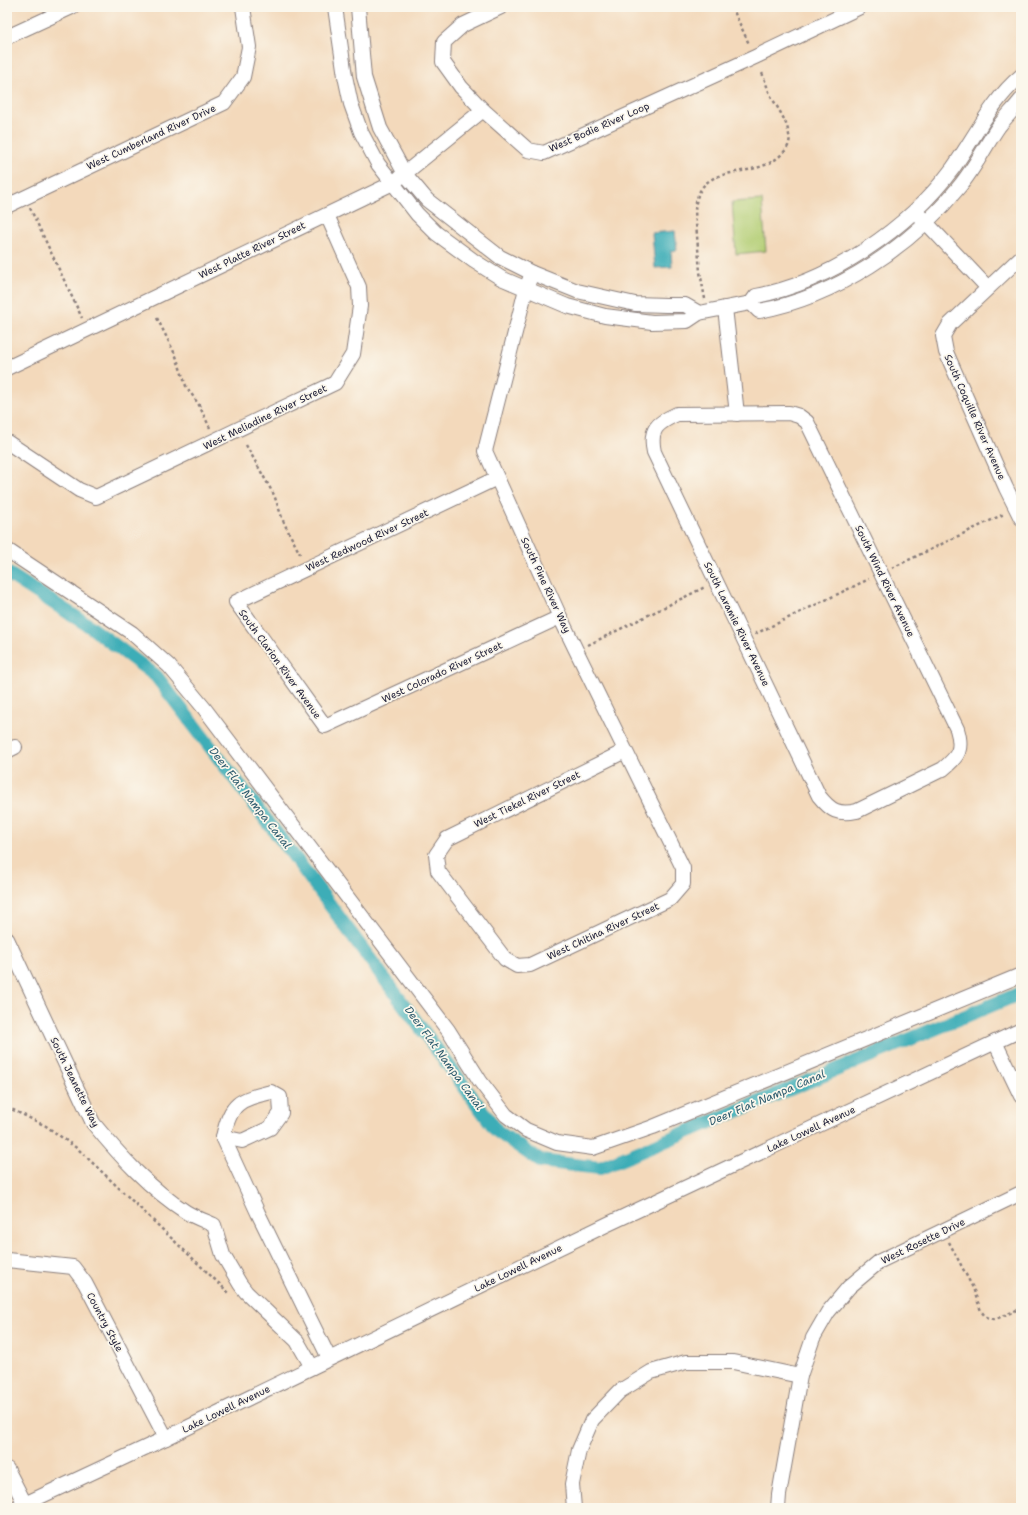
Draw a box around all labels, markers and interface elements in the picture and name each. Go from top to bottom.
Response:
street label: West Bodie River Loop [547,99,652,155]
street label: West Cumberland River Drive [84,101,218,173]
street label: West Platte River Street [196,218,308,282]
street label: South Coquille River Avenue [941,352,1009,482]
street label: West Meliadine River Street [201,381,329,453]
street label: West Redwood River Street [304,506,430,574]
street label: South Wind River Avenue [852,523,918,639]
street label: South Pine River Way [518,535,574,635]
street label: South Laramie River Avenue [701,560,773,689]
street label: South Clarion River Avenue [236,607,324,722]
street label: West Colorado River Street [380,638,504,706]
water label: Deer Flat Nampa Canal [206,744,295,852]
street label: West Tiekel River Street [472,768,582,830]
street label: West Chitina River Street [545,899,661,963]
water label: Deer Flat Nampa Canal [401,1003,487,1113]
street label: South Jeanette Way [48,1035,103,1129]
water label: Deer Flat Nampa Canal [706,1066,828,1129]
street label: Lake Lowell Avenue [765,1103,858,1155]
street label: West Rosette Drive [879,1215,968,1267]
street label: Lake Lowell Avenue [472,1241,564,1295]
street label: Country Style [84,1290,126,1354]
street label: Lake Lowell Avenue [180,1382,272,1436]

